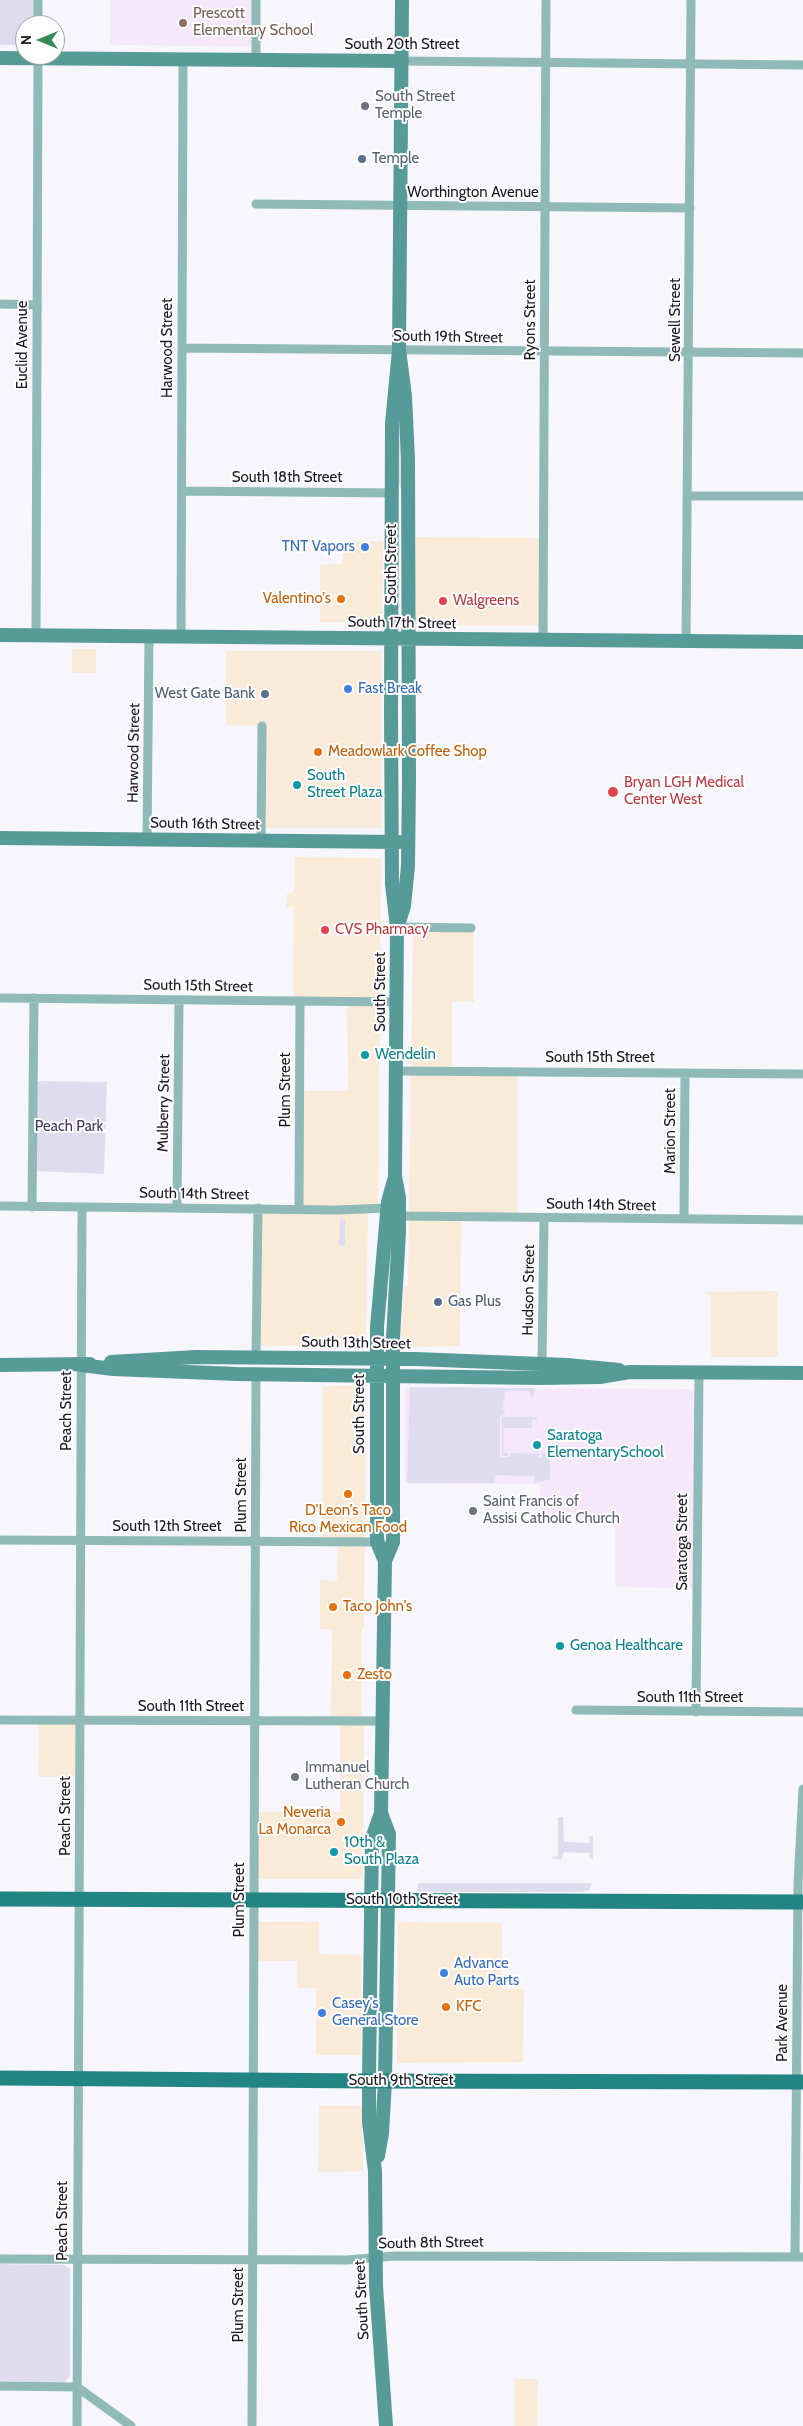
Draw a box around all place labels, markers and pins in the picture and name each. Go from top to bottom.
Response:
place label: Prescott Elementary School [193,5,313,40]
marker: Prescott Elementary School [177,17,189,29]
place label: South Street Temple [375,88,455,123]
marker: South Street Temple [359,100,371,112]
place label: Temple [372,150,419,168]
marker: Temple [356,153,368,165]
place label: TNT Vapors [282,538,355,556]
marker: TNT Vapors [359,541,371,553]
place label: Valentino's [263,590,331,608]
place label: Walgreens [453,592,519,610]
marker: Valentino's [335,593,347,605]
marker: Walgreens [437,595,449,607]
place label: Fast Break [358,680,422,698]
marker: Fast Break [342,683,354,695]
place label: West Gate Bank [155,685,255,703]
marker: West Gate Bank [259,688,271,700]
place label: Meadowlark Coffee Shop [328,743,487,761]
marker: Meadowlark Coffee Shop [312,746,324,758]
place label: South Street Plaza [307,767,382,802]
place label: Bryan LGH Medical Center West [624,774,744,809]
marker: South Street Plaza [291,779,303,791]
marker: Bryan LGH Medical Center West [606,785,620,799]
place label: CVS Pharmacy [335,921,429,939]
marker: CVS Pharmacy [319,924,331,936]
place label: Wendelin [375,1046,436,1064]
marker: Wendelin [359,1049,371,1061]
place label: Gas Plus [448,1293,501,1311]
marker: Gas Plus [432,1296,444,1308]
place label: Saratoga ElementarySchool [547,1427,664,1462]
marker: Saratoga ElementarySchool [531,1439,543,1451]
marker: D'Leon's Taco Rico Mexican Food [342,1488,354,1500]
place label: Saint Francis of Assisi Catholic Church [483,1493,620,1528]
place label: D'Leon's Taco Rico Mexican Food [289,1502,407,1537]
marker: Saint Francis of Assisi Catholic Church [467,1505,479,1517]
place label: Taco John's [343,1598,412,1616]
marker: Taco John's [327,1601,339,1613]
place label: Genoa Healthcare [570,1637,683,1655]
marker: Genoa Healthcare [554,1640,566,1652]
place label: Zesto [357,1666,392,1684]
marker: Zesto [341,1669,353,1681]
place label: Immanuel Lutheran Church [305,1759,409,1794]
marker: Immanuel Lutheran Church [289,1771,301,1783]
place label: Neveria La Monarca [259,1804,331,1839]
marker: Neveria La Monarca [335,1816,347,1828]
place label: 10th & South Plaza [344,1834,419,1869]
marker: 10th & South Plaza [328,1846,340,1858]
place label: Advance Auto Parts [454,1955,519,1990]
marker: Advance Auto Parts [438,1967,450,1979]
place label: Casey's General Store [332,1995,419,2030]
place label: KFC [456,1998,481,2016]
marker: KFC [440,2001,452,2013]
marker: Casey's General Store [316,2007,328,2019]

